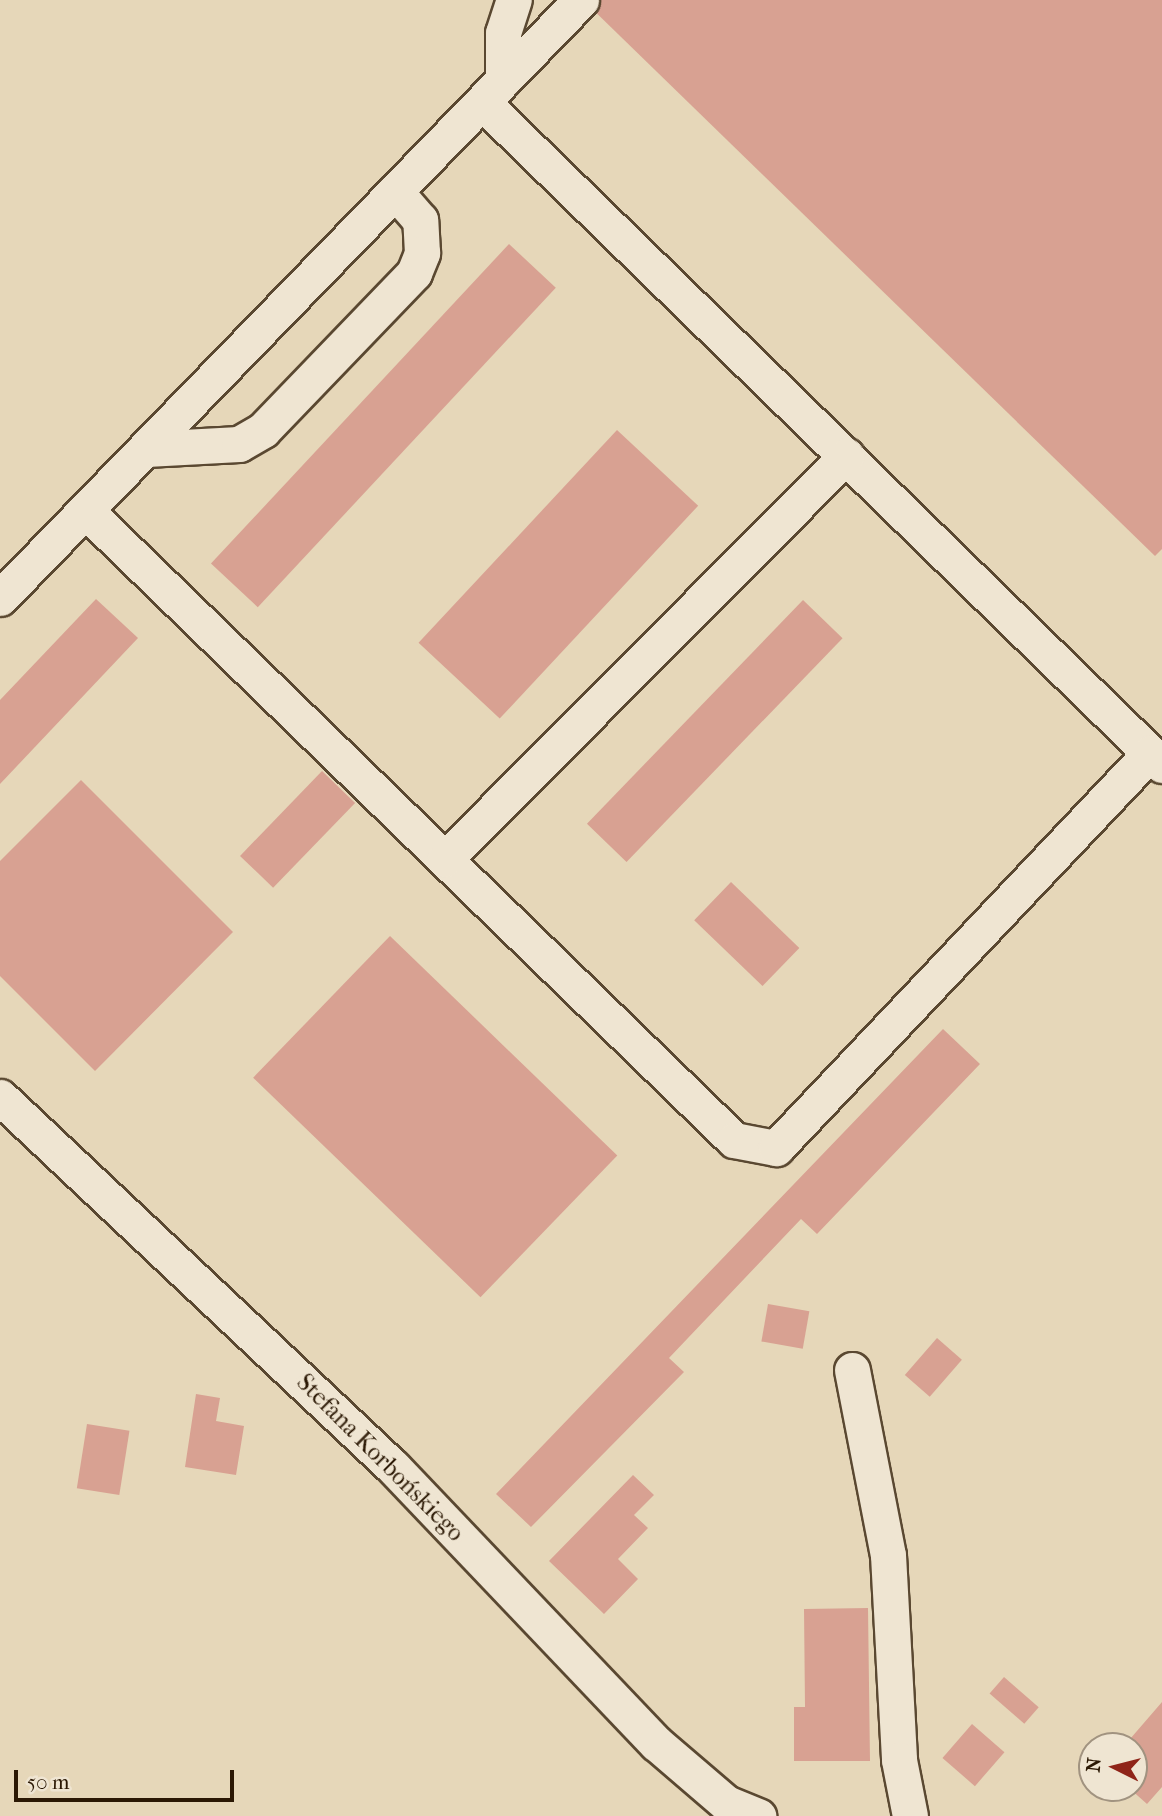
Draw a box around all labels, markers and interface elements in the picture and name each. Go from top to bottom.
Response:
street label: Stefana Korbońskiego [290,1368,470,1548]
north arrow [1078,1732,1148,1802]
scale bar [18,1756,238,1800]
text: N [1082,1757,1106,1773]
text: 50 m [27,1770,70,1794]

